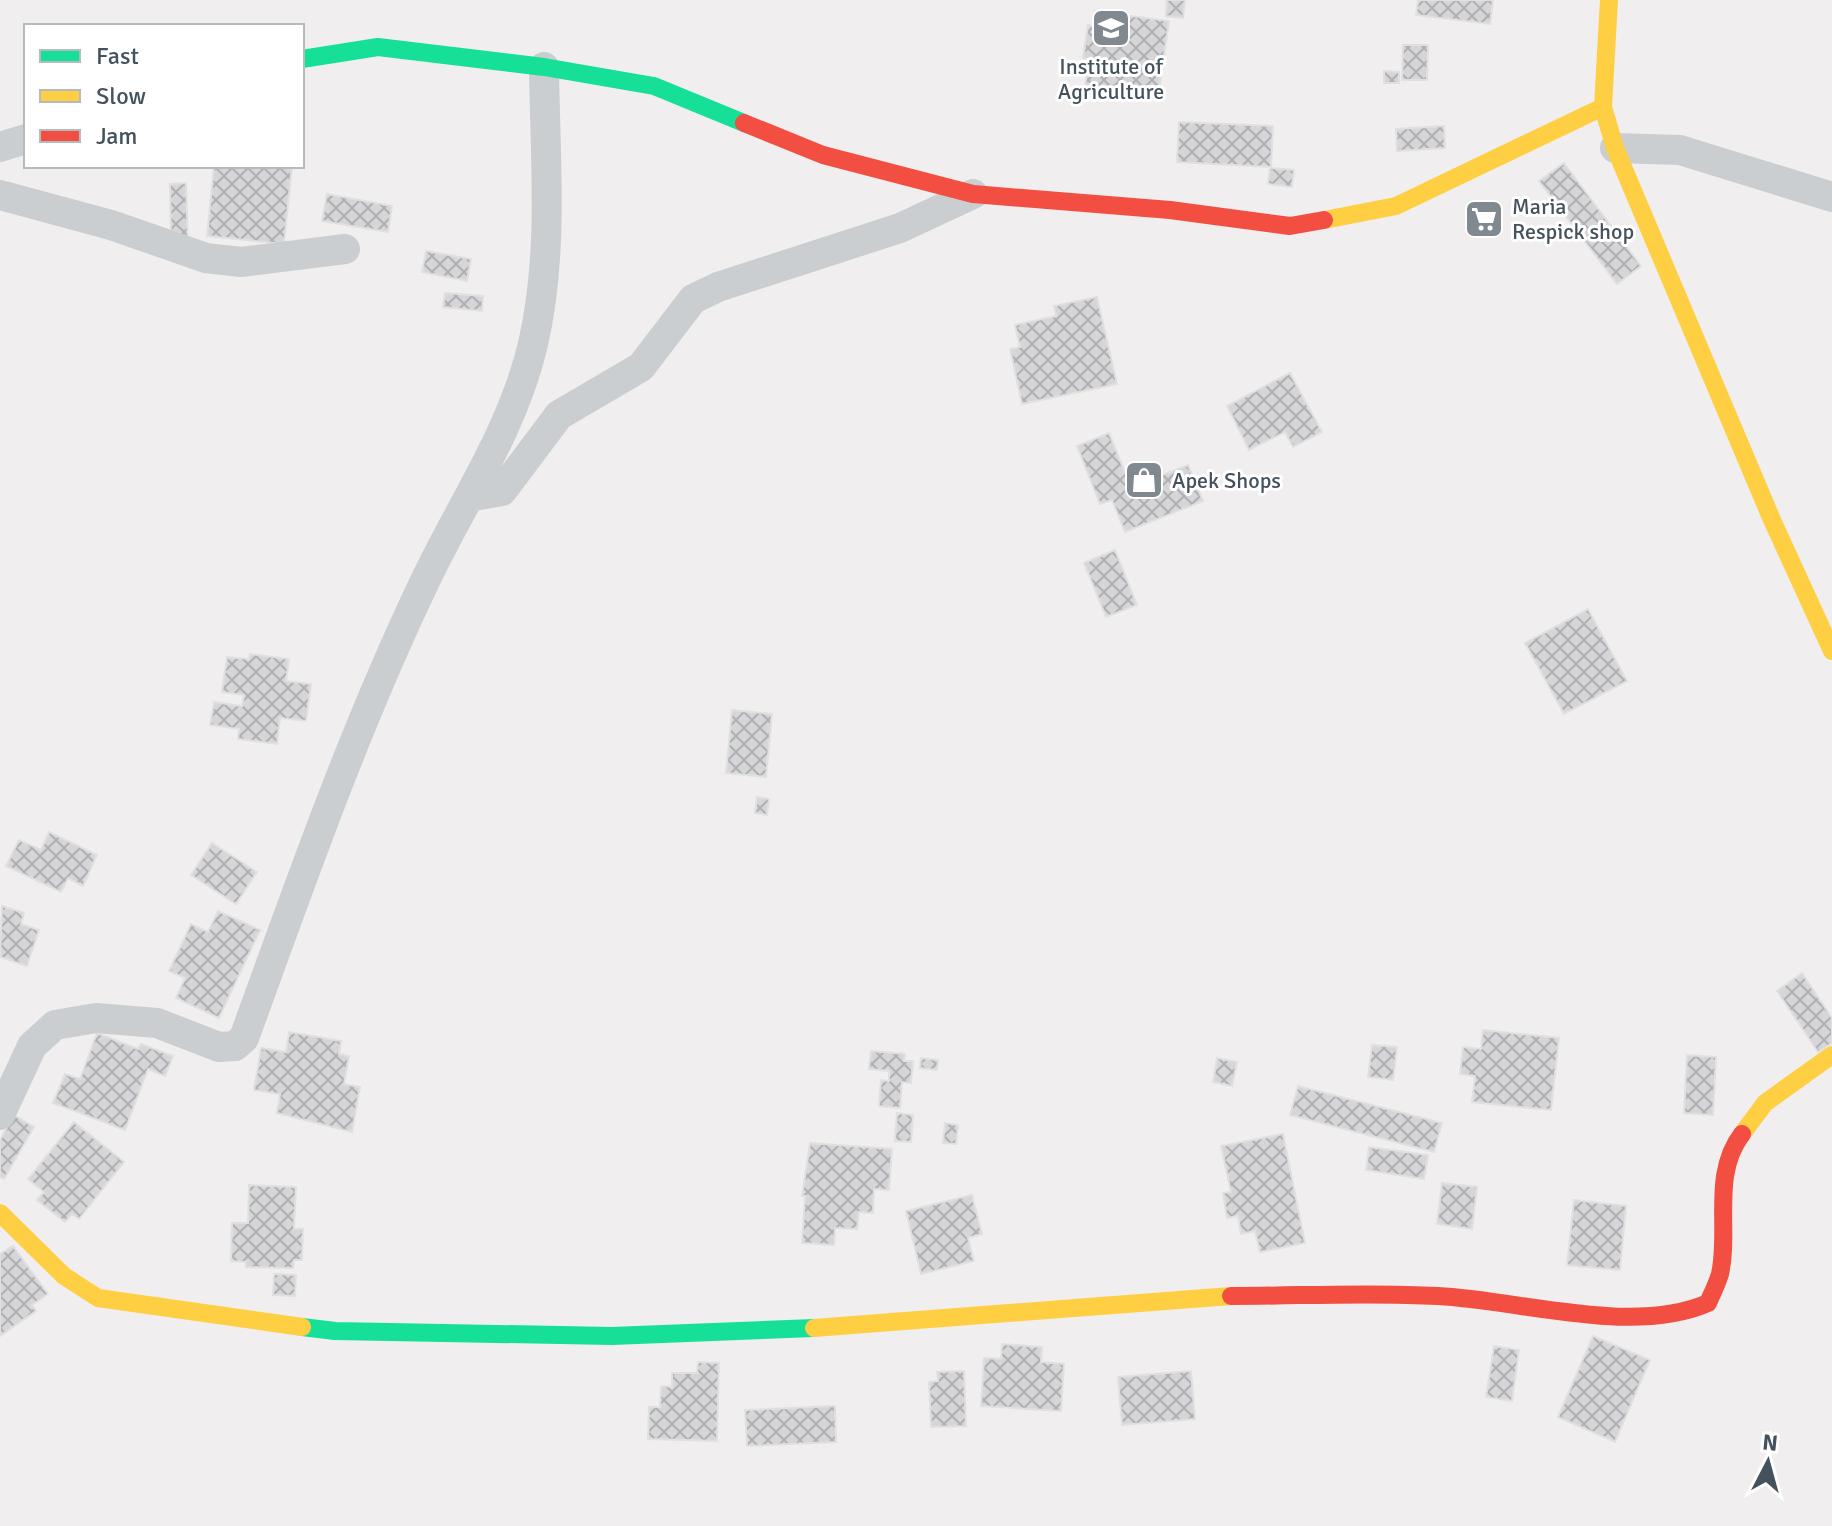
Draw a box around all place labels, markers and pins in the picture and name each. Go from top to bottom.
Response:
school or university icon: Institute of Agriculture [1090,7,1132,49]
place label: Institute of Agriculture [1058,53,1164,105]
place label: Maria Respick shop [1512,193,1634,245]
supermarket icon: Maria Respick shop [1463,198,1505,240]
shop icon: Apek Shops [1123,459,1165,501]
place label: Apek Shops [1172,467,1281,494]

